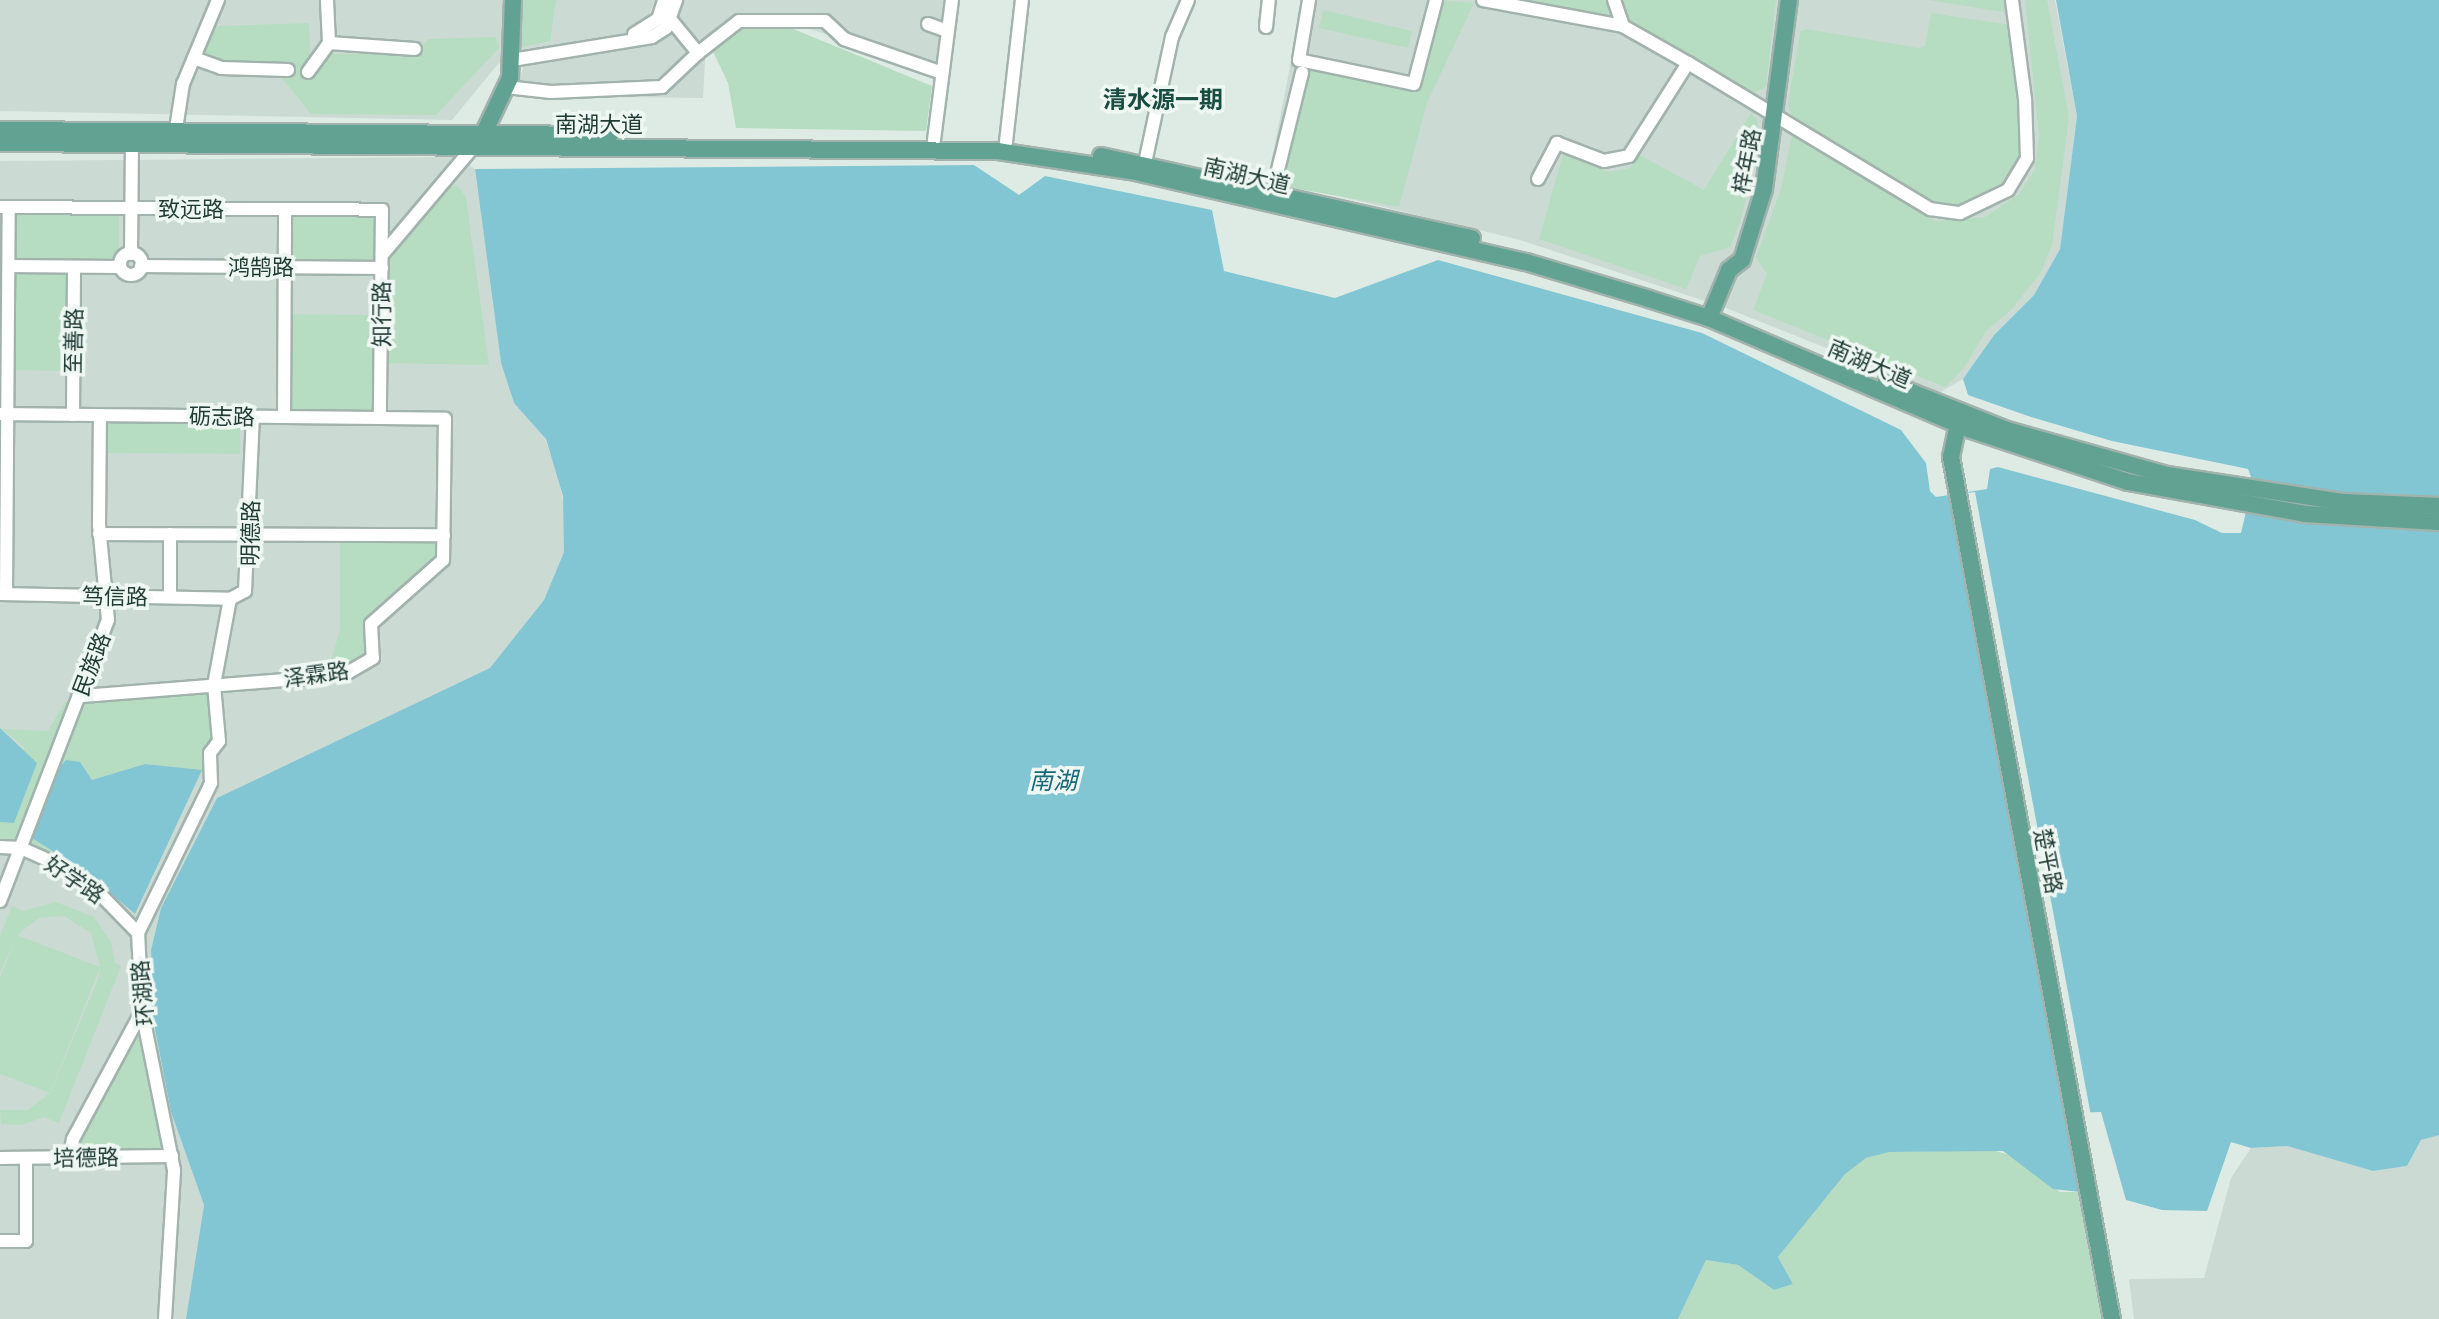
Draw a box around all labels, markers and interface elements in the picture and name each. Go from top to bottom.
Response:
district label: 清水源一期 [1103,86,1223,114]
street label: 南湖大道 [555,111,643,137]
street label: 梓年路 [1727,126,1765,196]
street label: 南湖大道 [1201,152,1293,198]
street label: 致远路 [158,196,224,222]
street label: 鸿鹄路 [228,254,294,280]
street label: 知行路 [368,281,394,347]
street label: 至善路 [59,308,87,374]
street label: 南湖大道 [1824,334,1916,392]
street label: 砺志路 [189,402,255,430]
street label: 明德路 [236,500,264,566]
street label: 笃信路 [82,582,148,610]
street label: 民族路 [67,628,115,700]
street label: 泽霖路 [281,656,351,692]
water label: 南湖 [1029,767,1077,795]
street label: 楚平路 [2030,826,2068,896]
street label: 好学路 [40,850,110,908]
street label: 环湖路 [126,959,158,1027]
street label: 培德路 [53,1143,119,1171]

